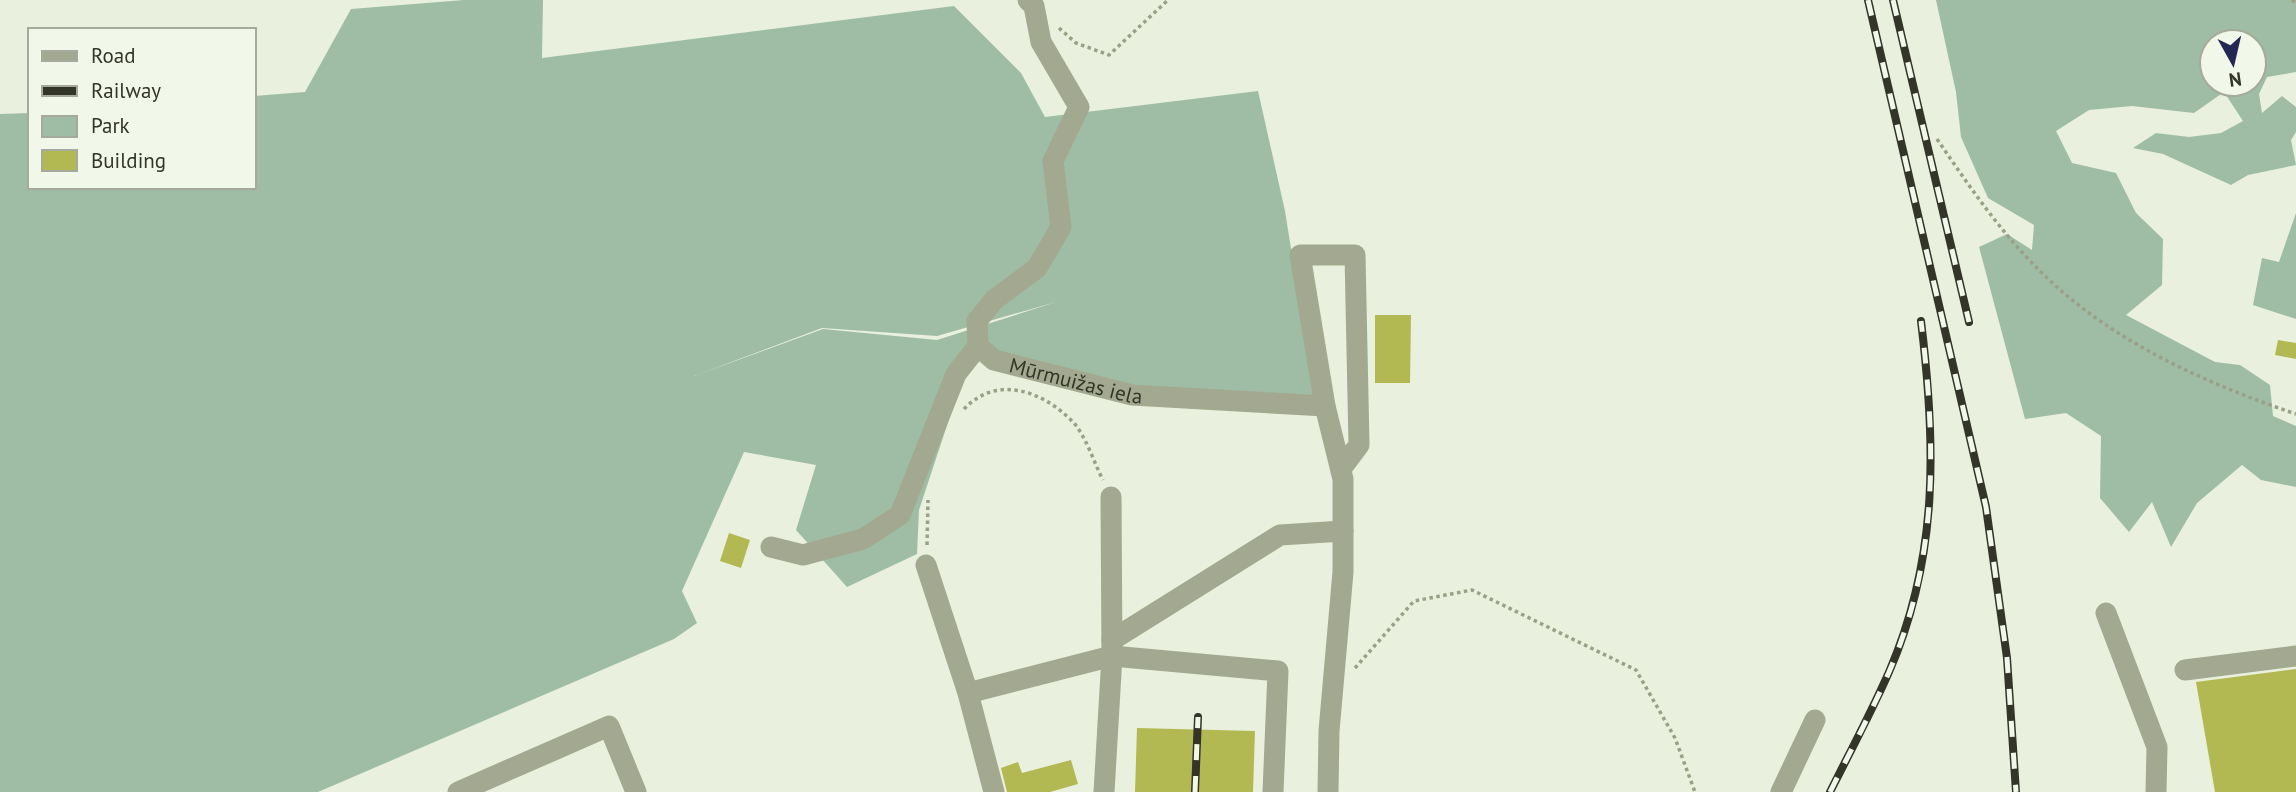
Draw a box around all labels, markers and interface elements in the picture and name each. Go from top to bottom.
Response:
legend [28,28,256,189]
north arrow [2198,28,2268,98]
text: Road [91,42,135,69]
text: N [2228,67,2243,93]
text: Railway [91,77,161,104]
text: Park [91,112,130,139]
text: Building [91,147,166,174]
street label: Mūrmuižas iela [1007,351,1143,409]

